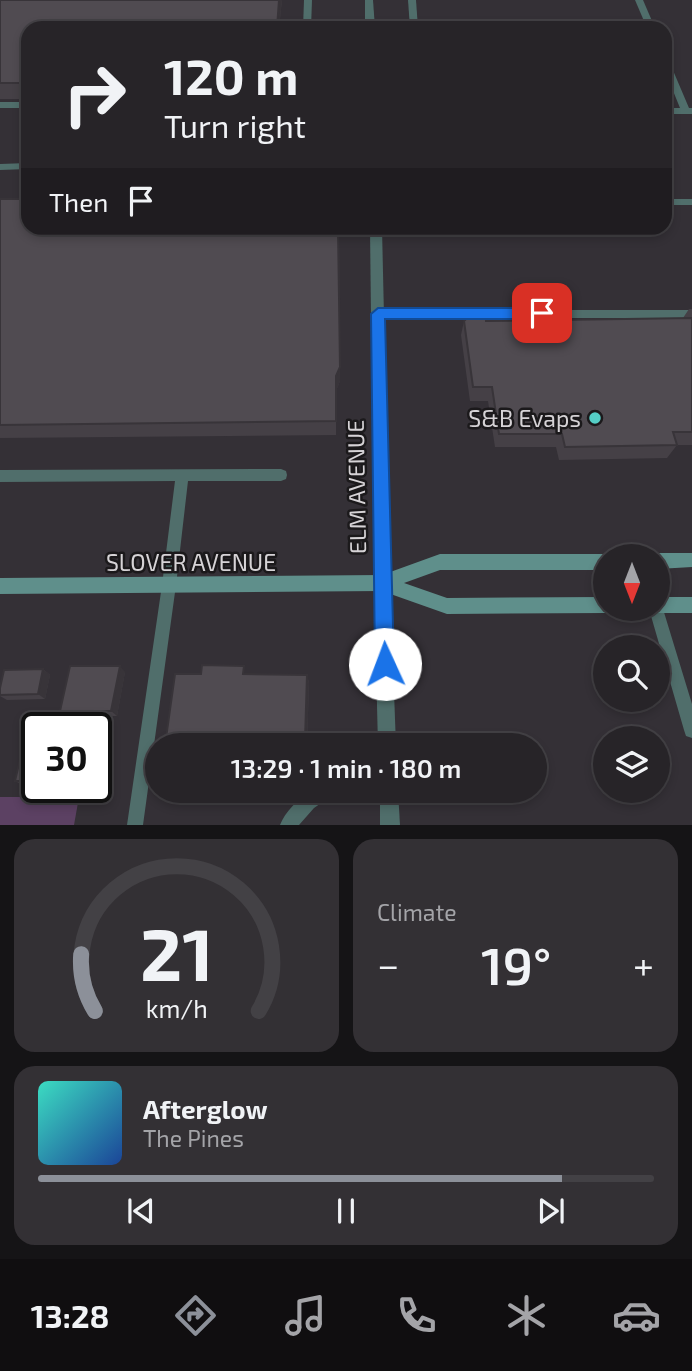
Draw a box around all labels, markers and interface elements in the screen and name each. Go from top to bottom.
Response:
text: 120 m [164,46,298,105]
icon: right [49,49,140,140]
text: Turn right [164,106,306,144]
icon: arrive [122,182,160,220]
text: Then [49,186,108,217]
pin [512,283,572,343]
icon: arrive [523,294,561,332]
place label: S&B Evaps [468,404,581,432]
marker: S&B Evaps [587,410,603,426]
street label: ELM AVENUE [341,420,371,554]
north arrow [593,544,670,621]
map controls [593,544,670,803]
street label: SLOVER AVENUE [106,548,276,576]
position arrow [348,627,422,701]
button: search [593,635,670,712]
speed limit sign: 30 [21,712,112,803]
button: layers [593,726,670,803]
text: 13:29 · 1 min · 180 m [231,752,461,783]
text: Climate [377,898,457,926]
text: 21 [140,909,213,997]
text: 19° [481,933,551,995]
text: − [377,941,399,987]
text: + [633,941,654,987]
text: km/h [145,993,208,1023]
text: Afterglow [143,1093,268,1124]
text: The Pines [143,1124,244,1152]
icon: previous [122,1192,160,1230]
icon: pause [327,1192,365,1230]
icon: next [532,1192,570,1230]
icon: directions [171,1291,220,1340]
icon: music [281,1291,330,1340]
icon: phone [392,1291,441,1340]
icon: climate [502,1291,551,1340]
icon: car [612,1291,661,1340]
text: 13:28 [31,1296,109,1334]

